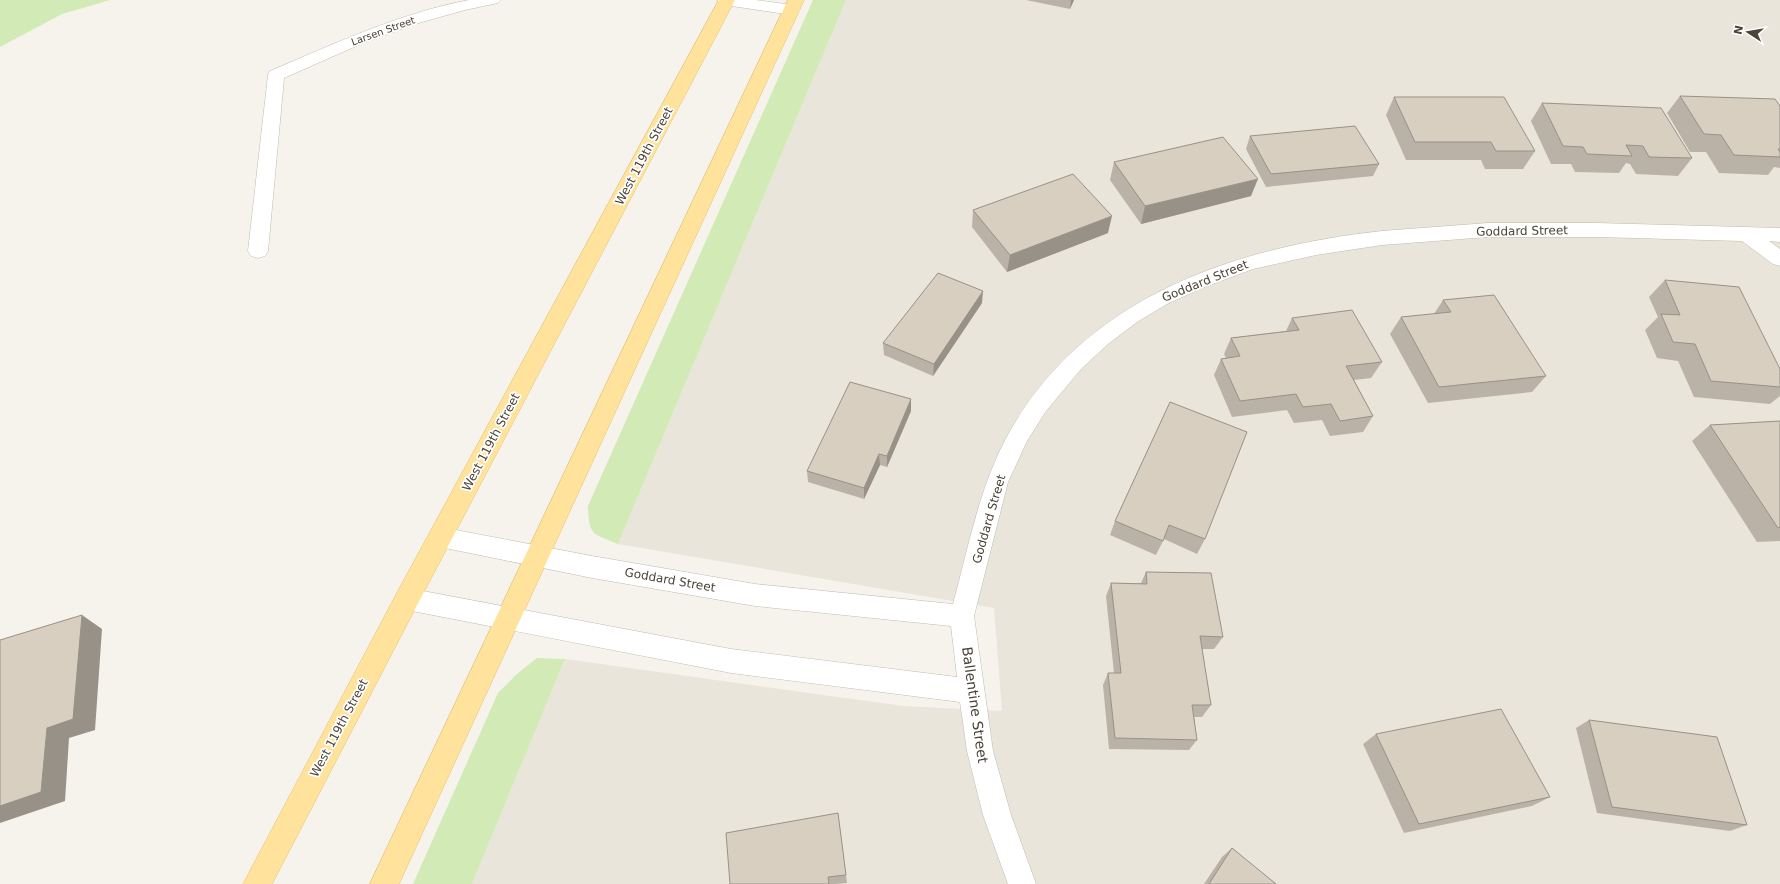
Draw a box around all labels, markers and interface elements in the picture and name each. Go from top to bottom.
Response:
north arrow [1728,12,1768,52]
street label: Larsen Street [350,14,416,48]
text: N [1731,24,1746,36]
street label: West 119th Street [612,104,676,207]
street label: Goddard Street [1476,223,1568,239]
street label: Goddard Street [1160,257,1250,305]
street label: West 119th Street [459,390,523,493]
street label: Goddard Street [970,473,1008,565]
street label: Goddard Street [624,565,717,595]
street label: Ballentine Street [959,646,991,765]
street label: West 119th Street [307,676,371,779]

